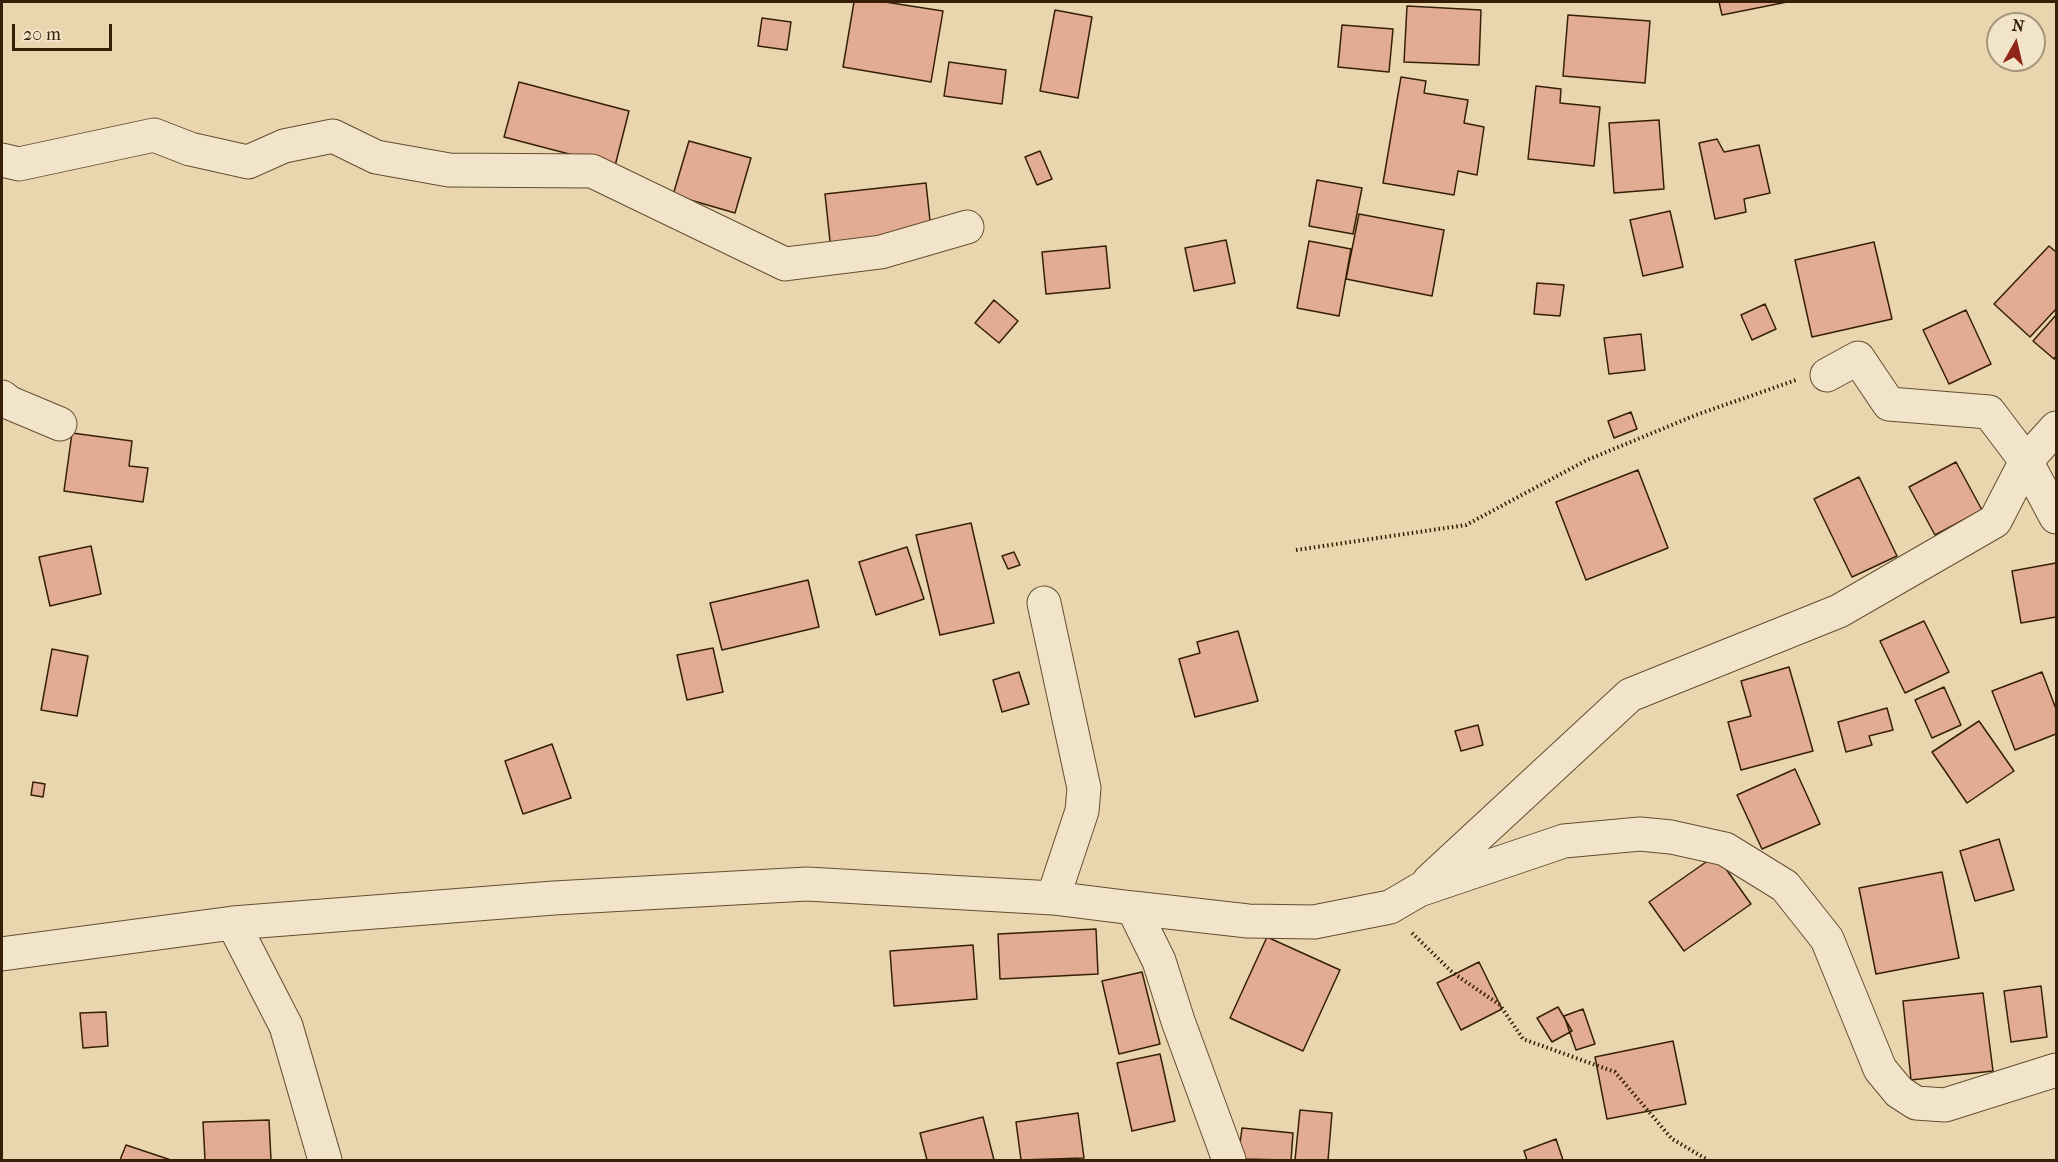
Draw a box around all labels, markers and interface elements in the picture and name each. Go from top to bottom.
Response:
scale bar [15,12,116,50]
north arrow [1986,12,2046,72]
text: N [2011,15,2026,36]
text: 20 m [23,24,61,45]

